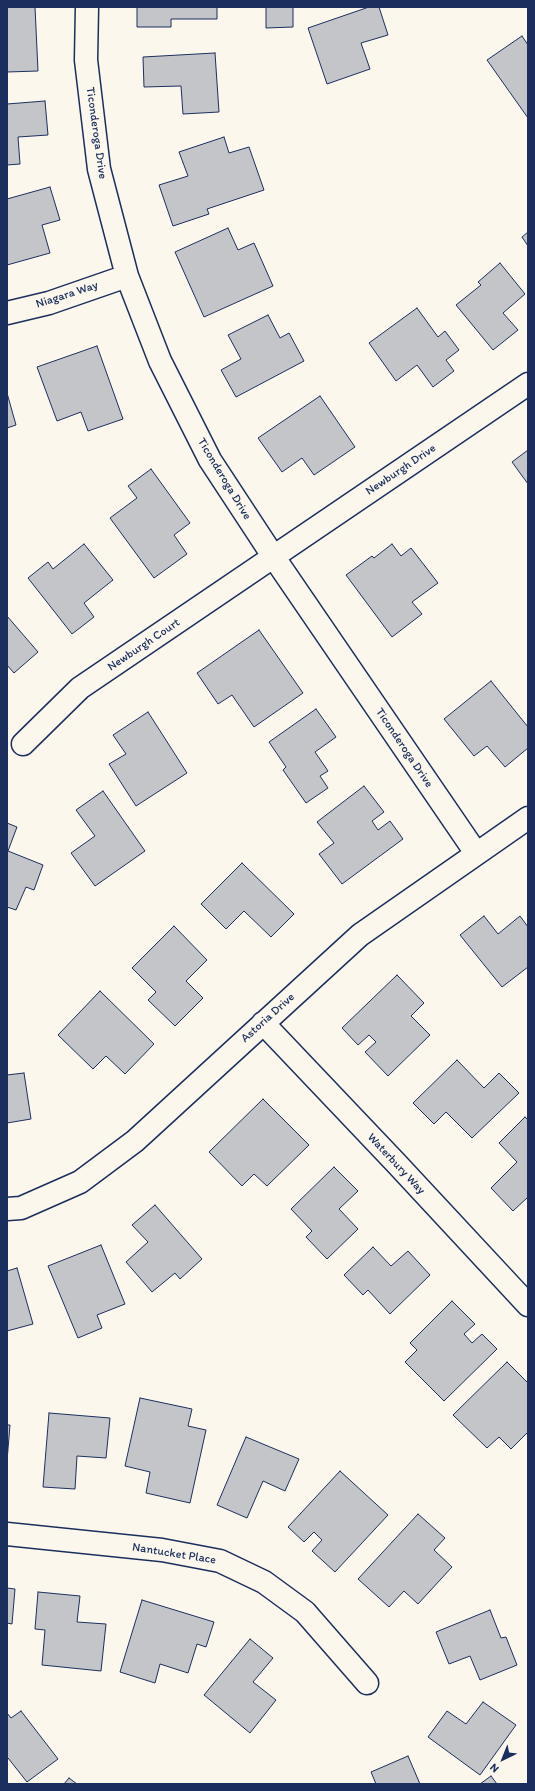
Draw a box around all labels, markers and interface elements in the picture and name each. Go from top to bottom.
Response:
street label: Ticonderoga Drive [82,86,110,180]
street label: Niagara Way [34,278,100,312]
street label: Ticonderoga Drive [194,435,254,523]
street label: Newburgh Drive [363,441,439,499]
street label: Newburgh Court [105,615,183,675]
street label: Ticonderoga Drive [372,705,436,791]
street label: Astoria Drive [238,990,298,1046]
street label: Waterbury Way [364,1130,428,1198]
street label: Nantucket Place [131,1540,217,1568]
north arrow [483,1739,523,1779]
text: N [487,1761,502,1775]

